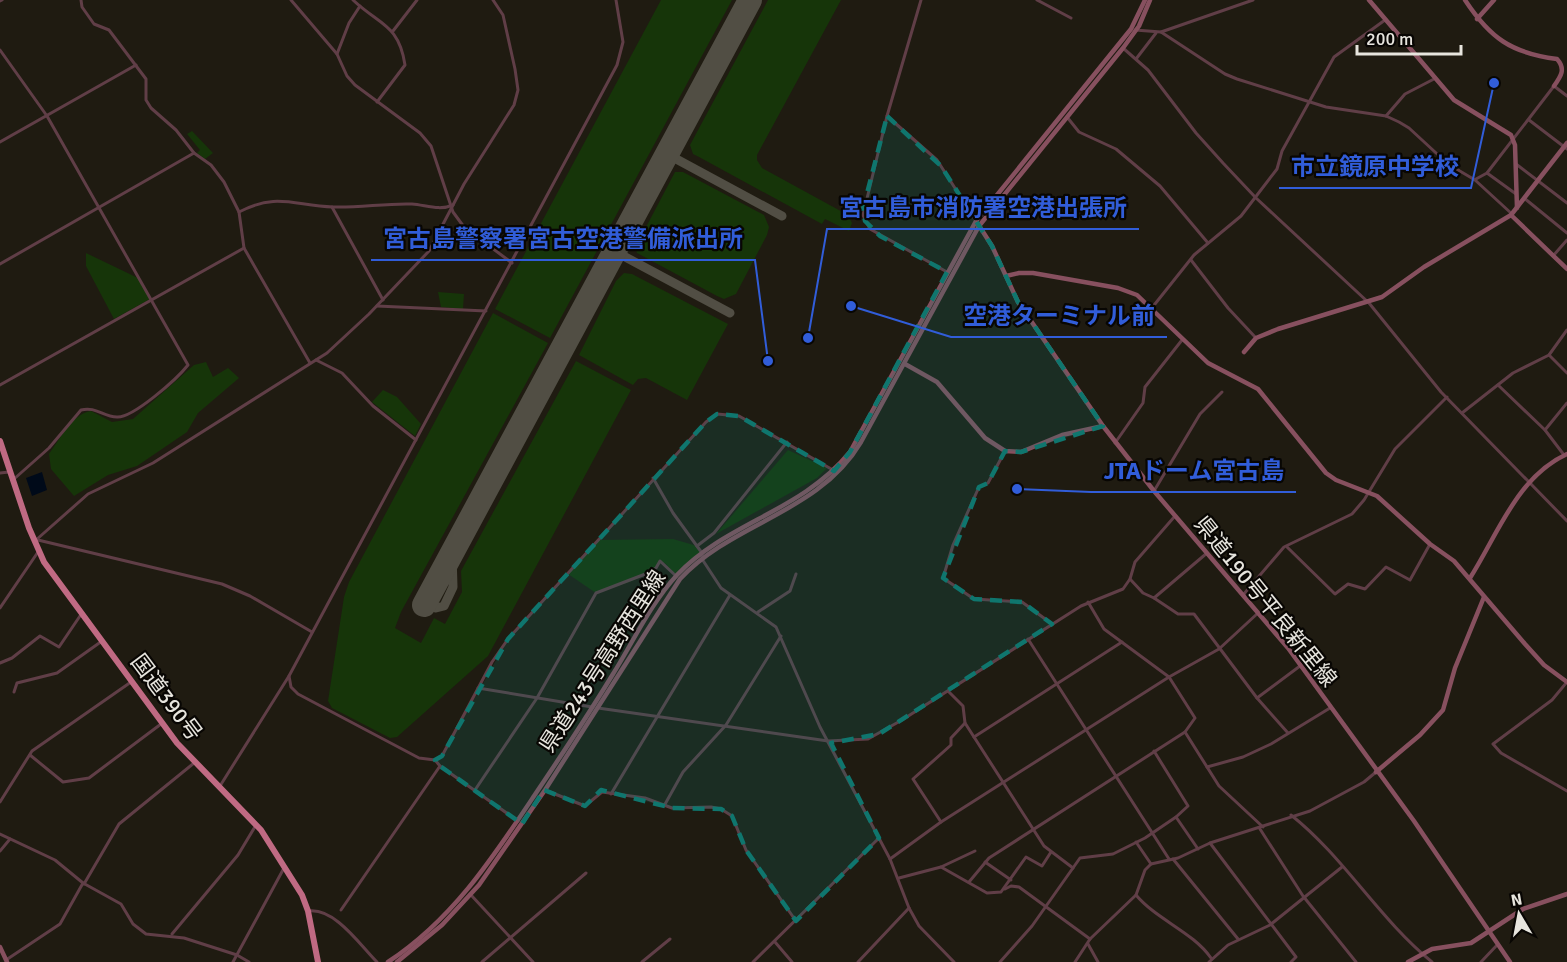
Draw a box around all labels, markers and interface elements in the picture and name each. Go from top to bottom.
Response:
scale bar [1357,18,1460,56]
text: 200 m [1366,28,1413,50]
callout: 市立鏡原中学校 [1279,146,1471,188]
text: 市立鏡原中学校 [1291,152,1459,182]
callout: 宮古島市消防署空港出張所 [827,187,1139,229]
text: 宮古島市消防署空港出張所 [839,193,1127,223]
callout: 宮古島警察署宮古空港警備派出所 [371,218,755,260]
text: 宮古島警察署宮古空港警備派出所 [383,224,743,254]
callout: 空港ターミナル前 [951,295,1167,337]
text: 空港ターミナル前 [963,301,1155,331]
callout: JTAドーム宮古島 [1091,450,1296,492]
text: JTAドーム宮古島 [1104,456,1284,486]
street label: 県道190号平良新里線 [1189,511,1343,692]
street label: 県道243号高野西里線 [533,565,671,757]
street label: 国道390号 [125,649,208,746]
north arrow [1489,884,1549,944]
text: N [1509,889,1524,911]

